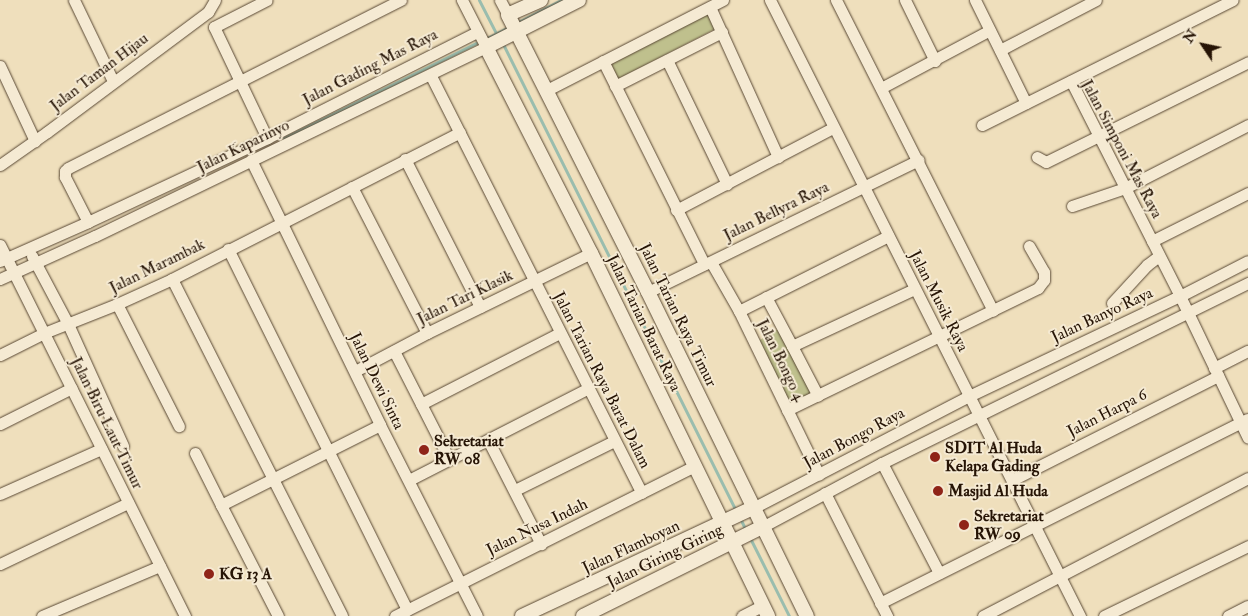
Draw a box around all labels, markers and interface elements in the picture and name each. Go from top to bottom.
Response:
north arrow [1178,20,1228,70]
street label: Jalan Gading Mas Raya [299,25,441,109]
text: N [1180,26,1201,46]
street label: Jalan Taman Hijau [46,29,152,115]
street label: Jalan Simponi Mas Raya [1077,76,1167,222]
street label: Jalan Kaparinyo [194,115,292,177]
street label: Jalan Bellyra Raya [720,177,832,245]
street label: Jalan Marambak [106,235,208,297]
street label: Jalan Tarian Raya Timur [635,240,721,390]
street label: Jalan Musik Raya [905,247,973,355]
street label: Jalan Tarian Barat Raya [603,252,685,394]
street label: Jalan Tari Klasik [414,265,516,329]
street label: Jalan Banyo Raya [1048,283,1156,347]
street label: Jalan Tarian Raya Barat Dalam [549,288,655,472]
street label: Jalan Bongo 4 [753,316,809,404]
street label: Jalan Dewi Sinta [345,330,409,432]
street label: Jalan Biru Laut Timur [67,354,147,492]
street label: Jalan Harpa 6 [1064,385,1150,441]
street label: Jalan Bongo Raya [800,403,908,473]
place label: Sekretariat RW 08 [434,431,504,469]
place label: SDIT Al Huda Kelapa Gading [945,438,1042,476]
marker: Sekretariat RW 08 [418,444,430,456]
marker: SDIT Al Huda Kelapa Gading [929,451,941,463]
place label: Masjid Al Huda [948,481,1048,501]
marker: Masjid Al Huda [932,485,944,497]
street label: Jalan Nusa Indah [483,494,591,560]
place label: Sekretariat RW 09 [974,506,1044,544]
street label: Jalan Flamboyan [579,516,683,578]
marker: Sekretariat RW 09 [958,519,970,531]
street label: Jalan Giring Giring [604,520,726,592]
place label: KG 13 A [219,564,272,584]
marker: KG 13 A [203,568,215,580]

